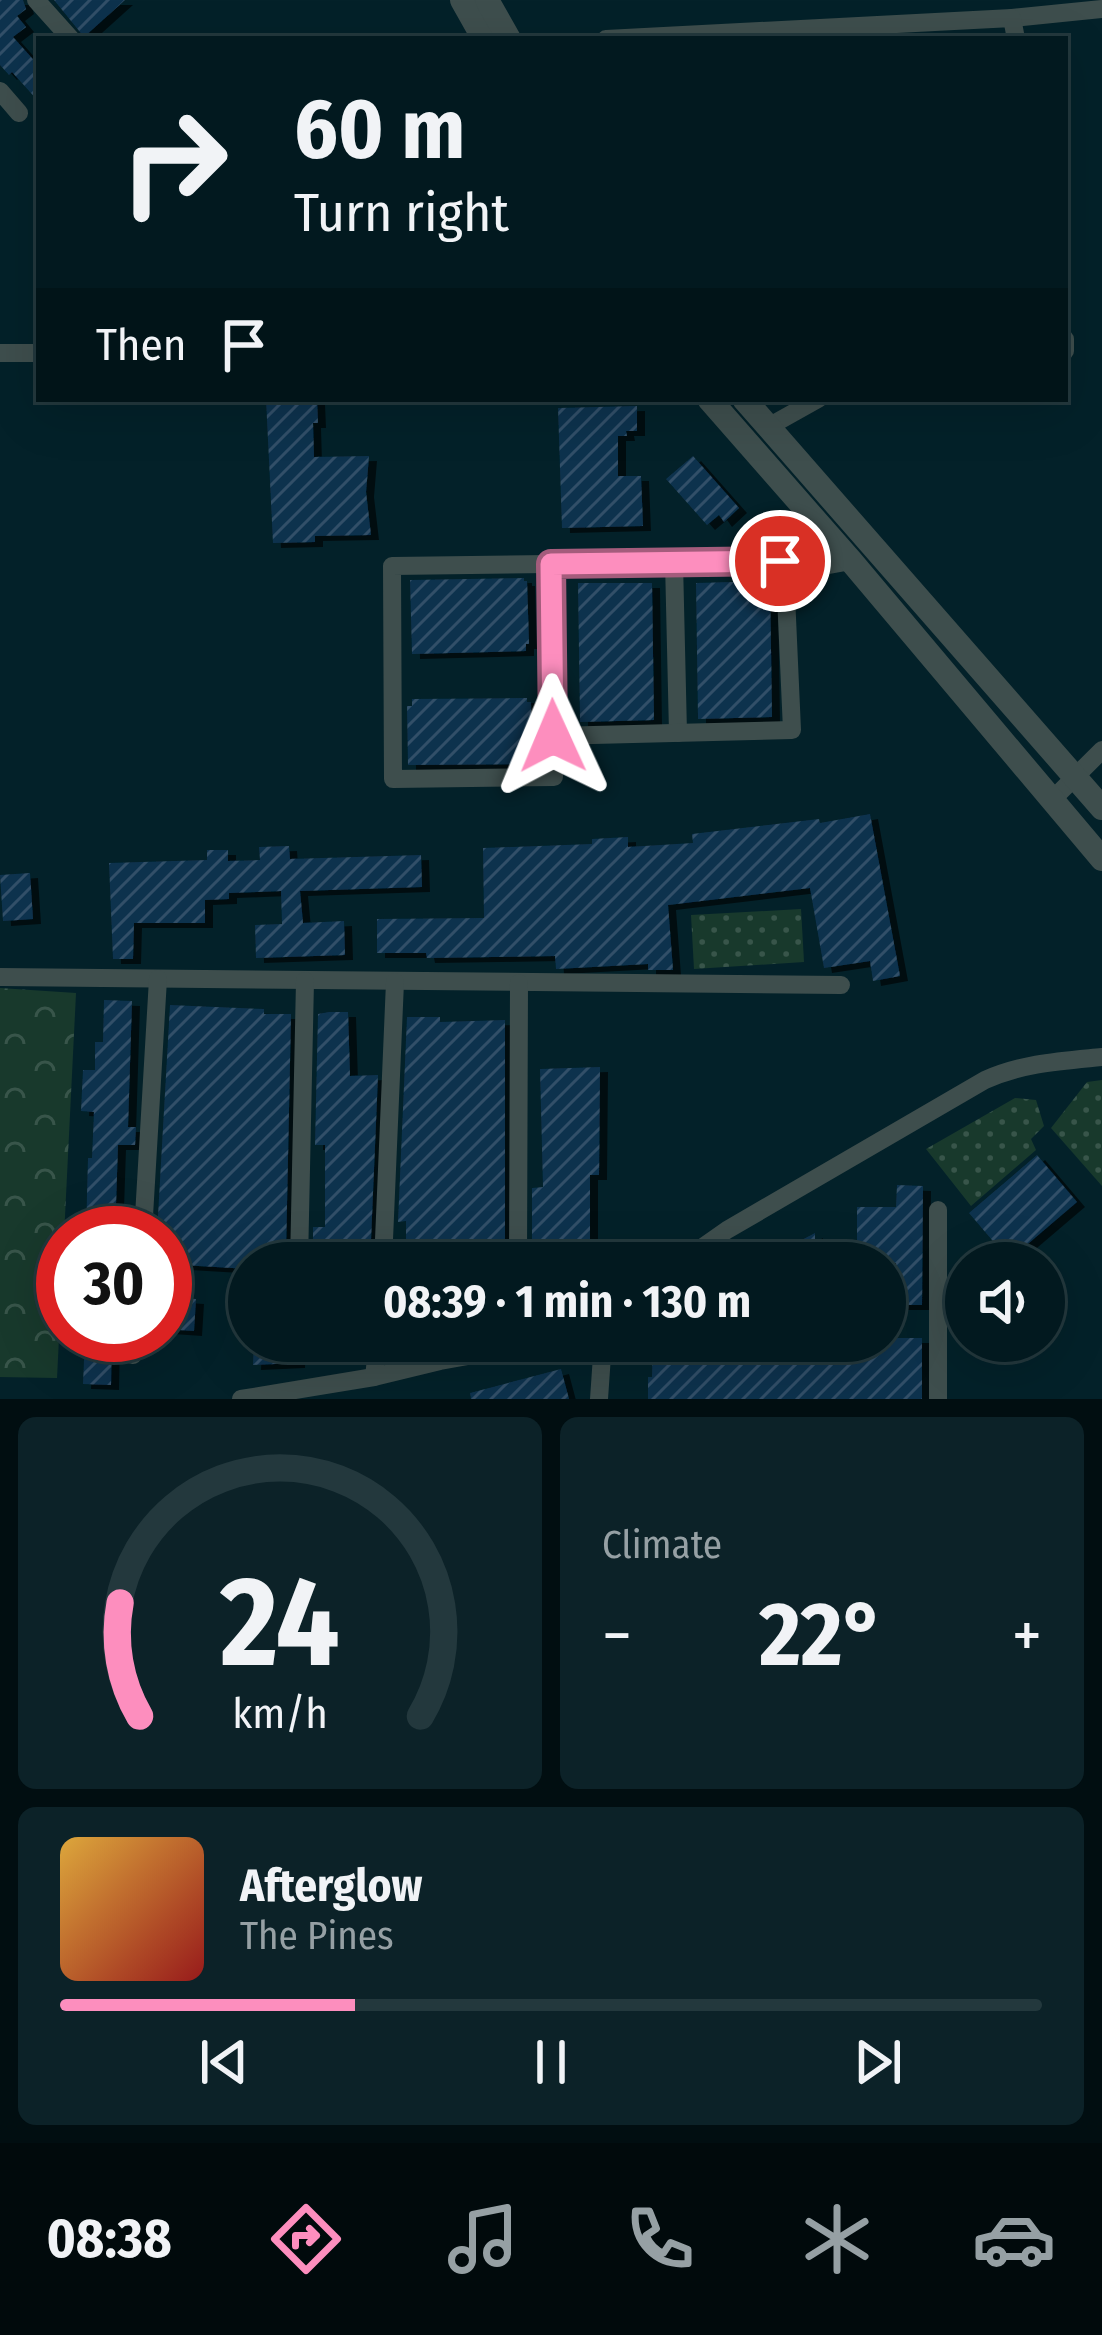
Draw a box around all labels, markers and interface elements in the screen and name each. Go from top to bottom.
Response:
text: 60 m [294,79,465,180]
icon: right [96,84,252,240]
text: Turn right [294,181,509,245]
icon: arrive [211,312,277,378]
text: Then [96,318,187,372]
pin [729,510,831,612]
icon: arrive [747,528,813,594]
position arrow [490,673,616,799]
speed limit sign: 30 [36,1206,192,1362]
map controls [945,1242,1065,1362]
button: sound [945,1242,1065,1362]
text: 08:39 · 1 min · 130 m [383,1275,751,1329]
text: Climate [602,1522,722,1568]
text: 24 [219,1548,340,1698]
text: 22° [759,1581,885,1689]
text: − [602,1596,632,1675]
text: + [1012,1596,1042,1675]
text: km/h [232,1688,328,1739]
text: Afterglow [240,1859,422,1913]
text: The Pines [240,1913,394,1959]
icon: previous [191,2029,257,2095]
icon: pause [518,2029,584,2095]
icon: next [845,2029,911,2095]
icon: directions [264,2197,348,2281]
icon: music [441,2197,525,2281]
icon: phone [618,2197,702,2281]
icon: climate [795,2197,879,2281]
icon: car [972,2197,1056,2281]
text: 08:38 [46,2207,172,2271]

